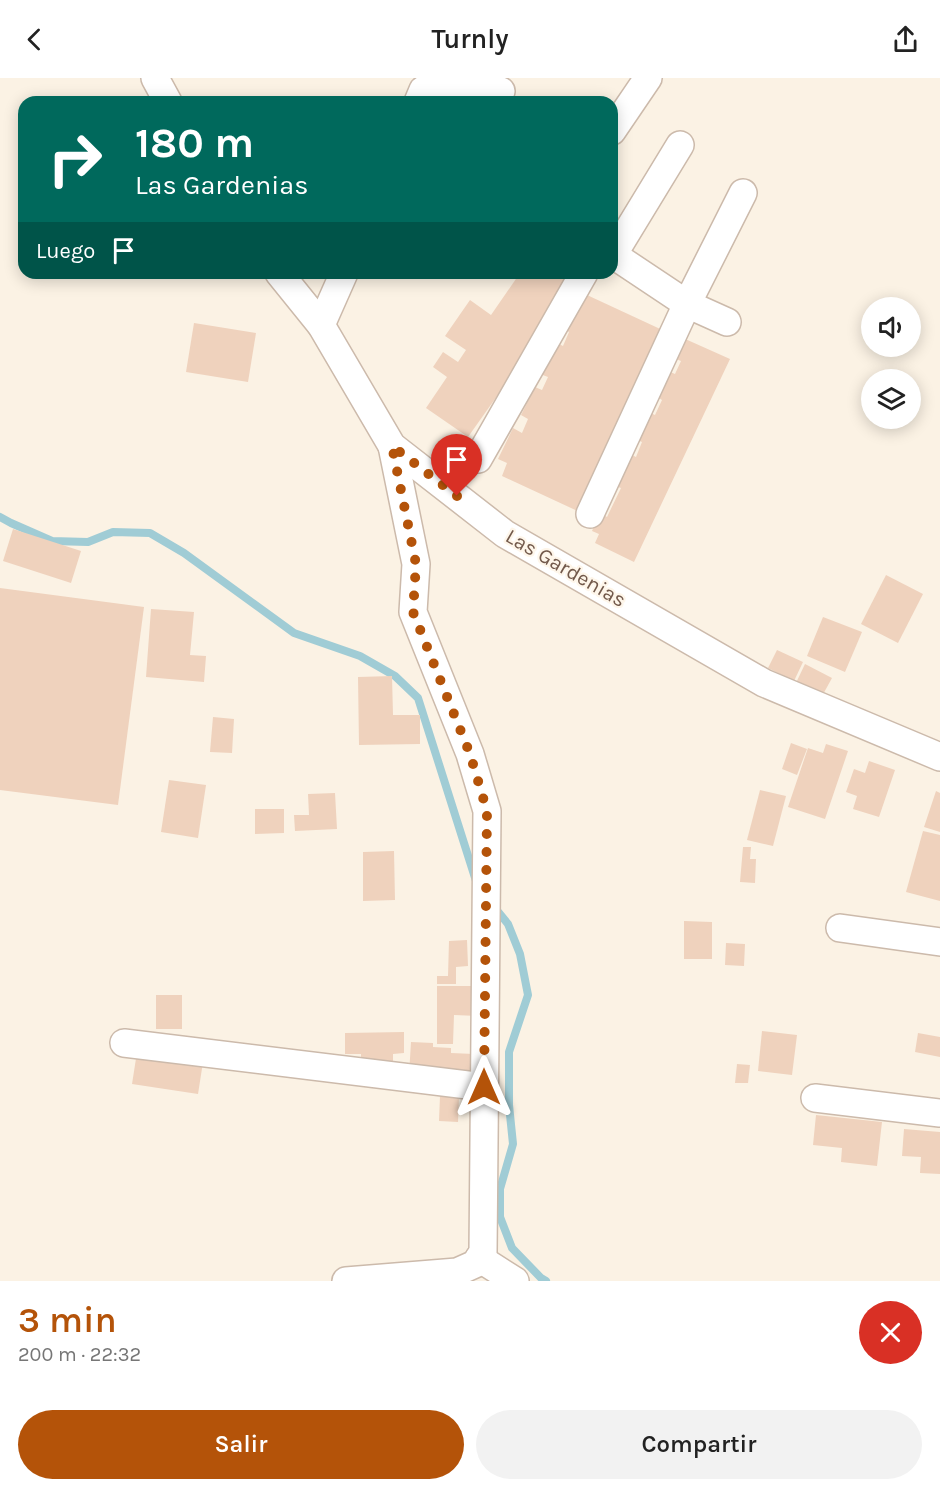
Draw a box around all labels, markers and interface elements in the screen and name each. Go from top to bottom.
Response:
icon: back [18,23,51,56]
text: Turnly [431,23,509,55]
icon: share [889,23,922,56]
text: 180 m [135,118,254,168]
icon: right [36,120,114,198]
text: Las Gardenias [135,169,308,201]
icon: arrive [107,234,140,267]
text: Luego [36,238,95,264]
map controls [861,297,921,429]
button: sound [861,297,921,357]
button: layers [861,369,921,429]
pin [431,434,482,496]
icon: arrive [440,443,473,476]
street label: Las Gardenias [502,524,630,612]
position arrow [452,1055,516,1119]
text: 3 min [18,1299,117,1341]
button: close [859,1301,922,1364]
text: 200 m · 22:32 [18,1343,141,1366]
button: Salir [18,1410,464,1479]
button: Compartir [476,1410,922,1479]

